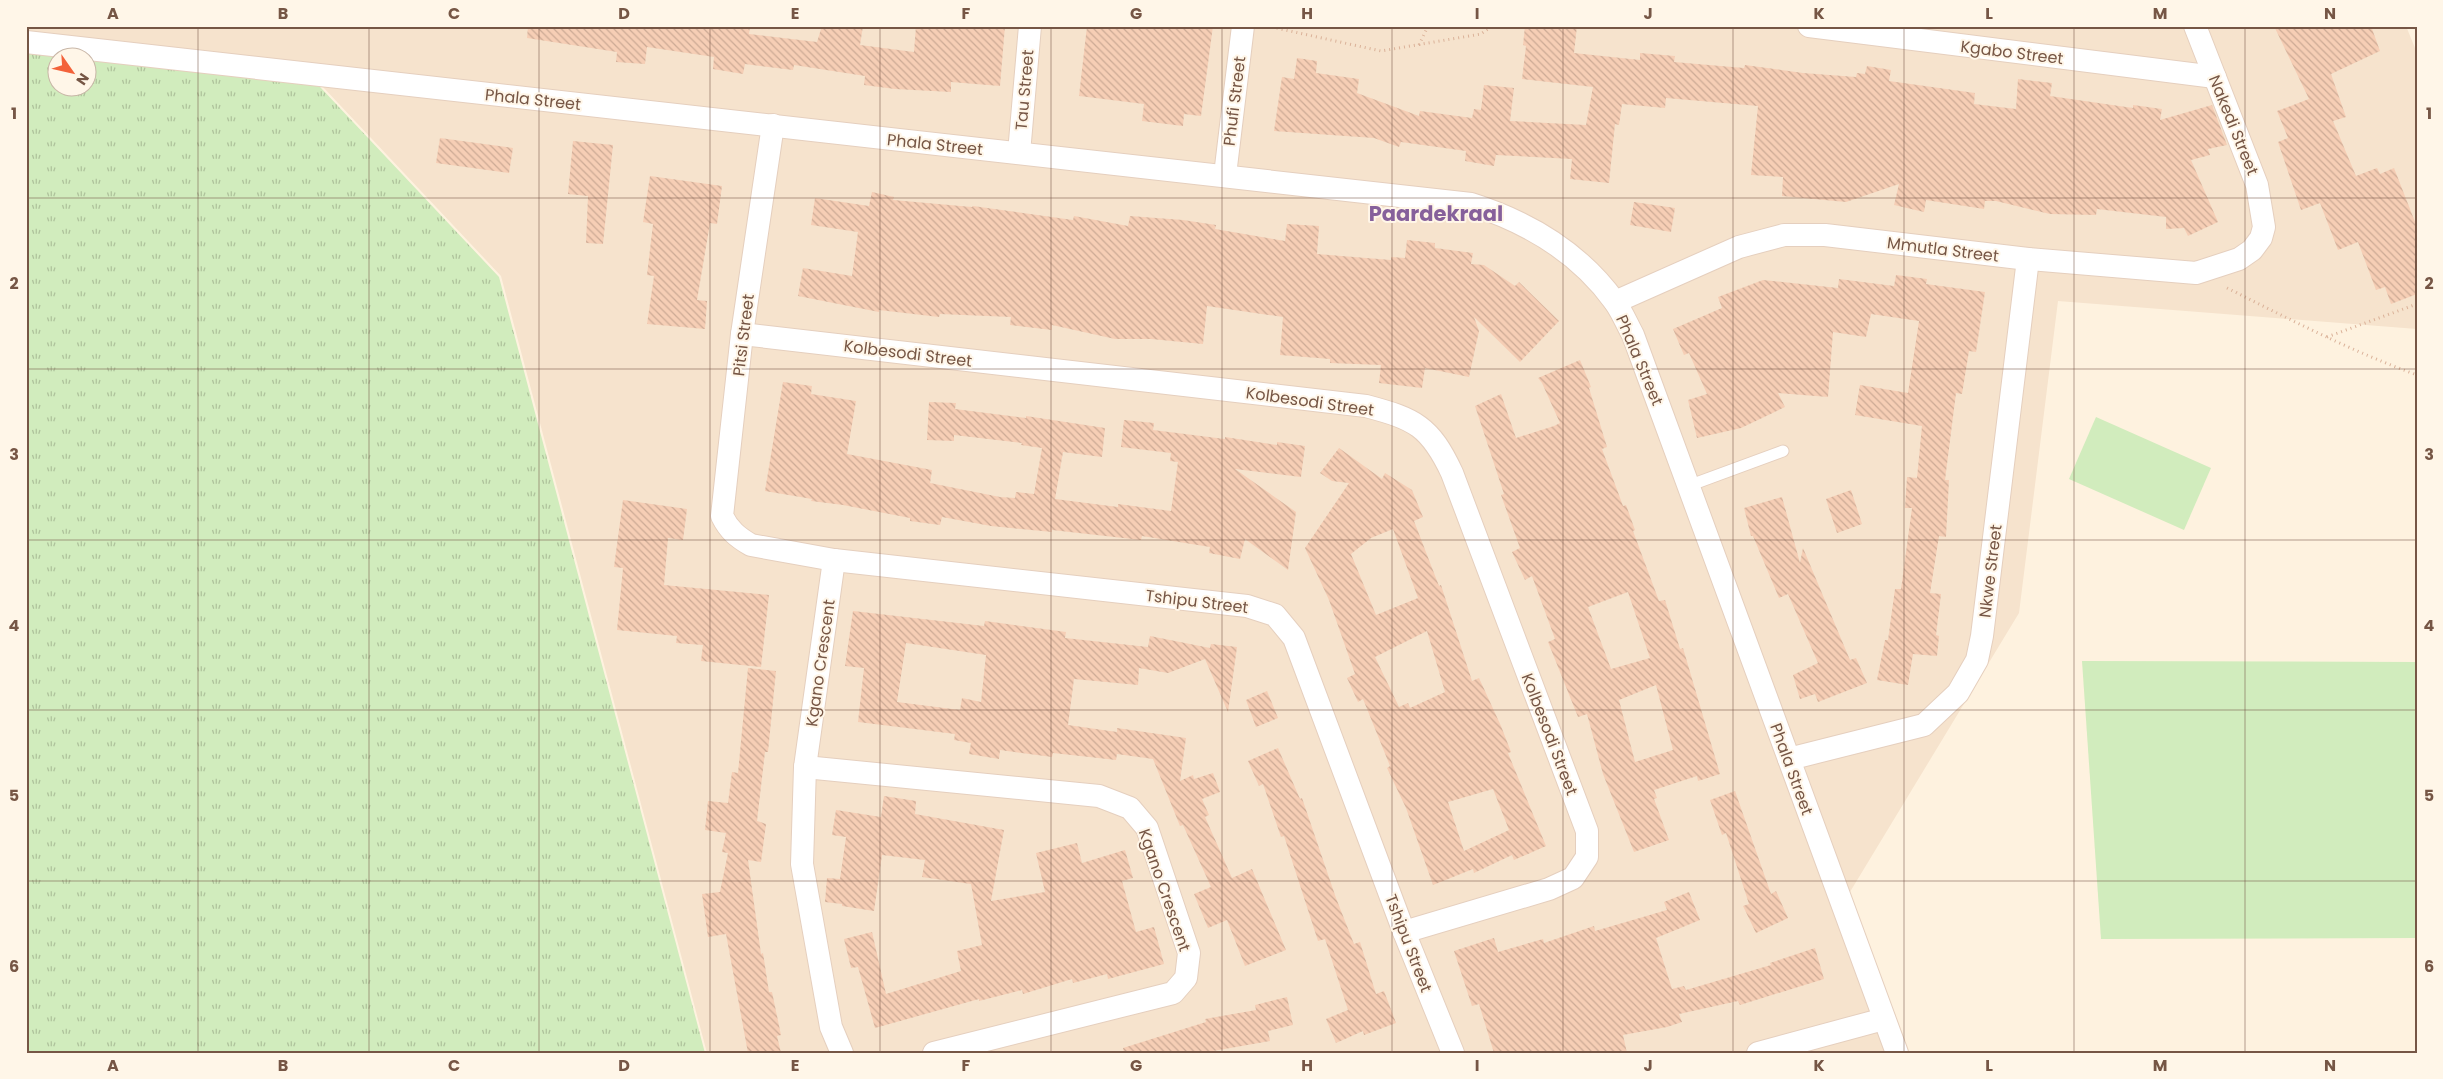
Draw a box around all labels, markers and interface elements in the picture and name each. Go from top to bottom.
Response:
text: A [107,2,119,25]
text: B [278,2,288,25]
text: C [448,2,460,25]
text: D [618,2,630,25]
text: E [791,2,799,25]
text: F [962,2,971,25]
text: G [1130,2,1142,25]
text: H [1301,2,1313,25]
text: I [1475,2,1479,25]
text: J [1643,2,1653,25]
text: K [1813,2,1825,25]
text: L [1985,2,1993,25]
text: M [2153,2,2167,25]
text: N [2324,2,2336,25]
street label: Kgabo Street [1959,35,2065,70]
north arrow [48,48,98,98]
street label: Tau Street [1010,49,1039,131]
street label: Phufi Street [1218,55,1251,147]
text: N [72,69,94,89]
street label: Nakedi Street [2203,72,2264,179]
street label: Phala Street [484,83,582,116]
text: 1 [11,102,17,125]
text: 1 [2426,102,2432,125]
street label: Phala Street [886,128,984,161]
district label: Paardekraal [1369,199,1503,228]
street label: Mmutla Street [1886,231,2000,268]
text: 2 [9,272,19,295]
text: 2 [2424,272,2434,295]
street label: Pitsi Street [727,293,760,377]
street label: Phala Street [1610,311,1669,409]
street label: Kolbesodi Street [843,334,974,373]
street label: Kolbesodi Street [1244,381,1376,422]
text: 3 [9,443,19,466]
text: 3 [2424,443,2434,466]
street label: Nkwe Street [1973,523,2008,619]
street label: Tshipu Street [1144,584,1250,619]
street label: Kgano Crescent [800,598,841,728]
text: 4 [9,614,20,637]
text: 4 [2424,614,2435,637]
street label: Kolbesodi Street [1516,670,1583,799]
street label: Phala Street [1764,720,1819,818]
text: 5 [9,784,19,807]
text: 5 [2424,784,2434,807]
street label: Kgano Crescent [1133,826,1196,955]
street label: Tshipu Street [1379,891,1438,996]
text: 6 [9,955,19,978]
text: 6 [2424,955,2434,978]
text: A [107,1054,119,1077]
text: B [278,1054,288,1077]
text: C [448,1054,460,1077]
text: D [618,1054,630,1077]
text: E [791,1054,799,1077]
text: F [962,1054,971,1077]
text: G [1130,1054,1142,1077]
text: H [1301,1054,1313,1077]
text: I [1475,1054,1479,1077]
text: J [1643,1054,1653,1077]
text: K [1813,1054,1825,1077]
text: L [1985,1054,1993,1077]
text: M [2153,1054,2167,1077]
text: N [2324,1054,2336,1077]

